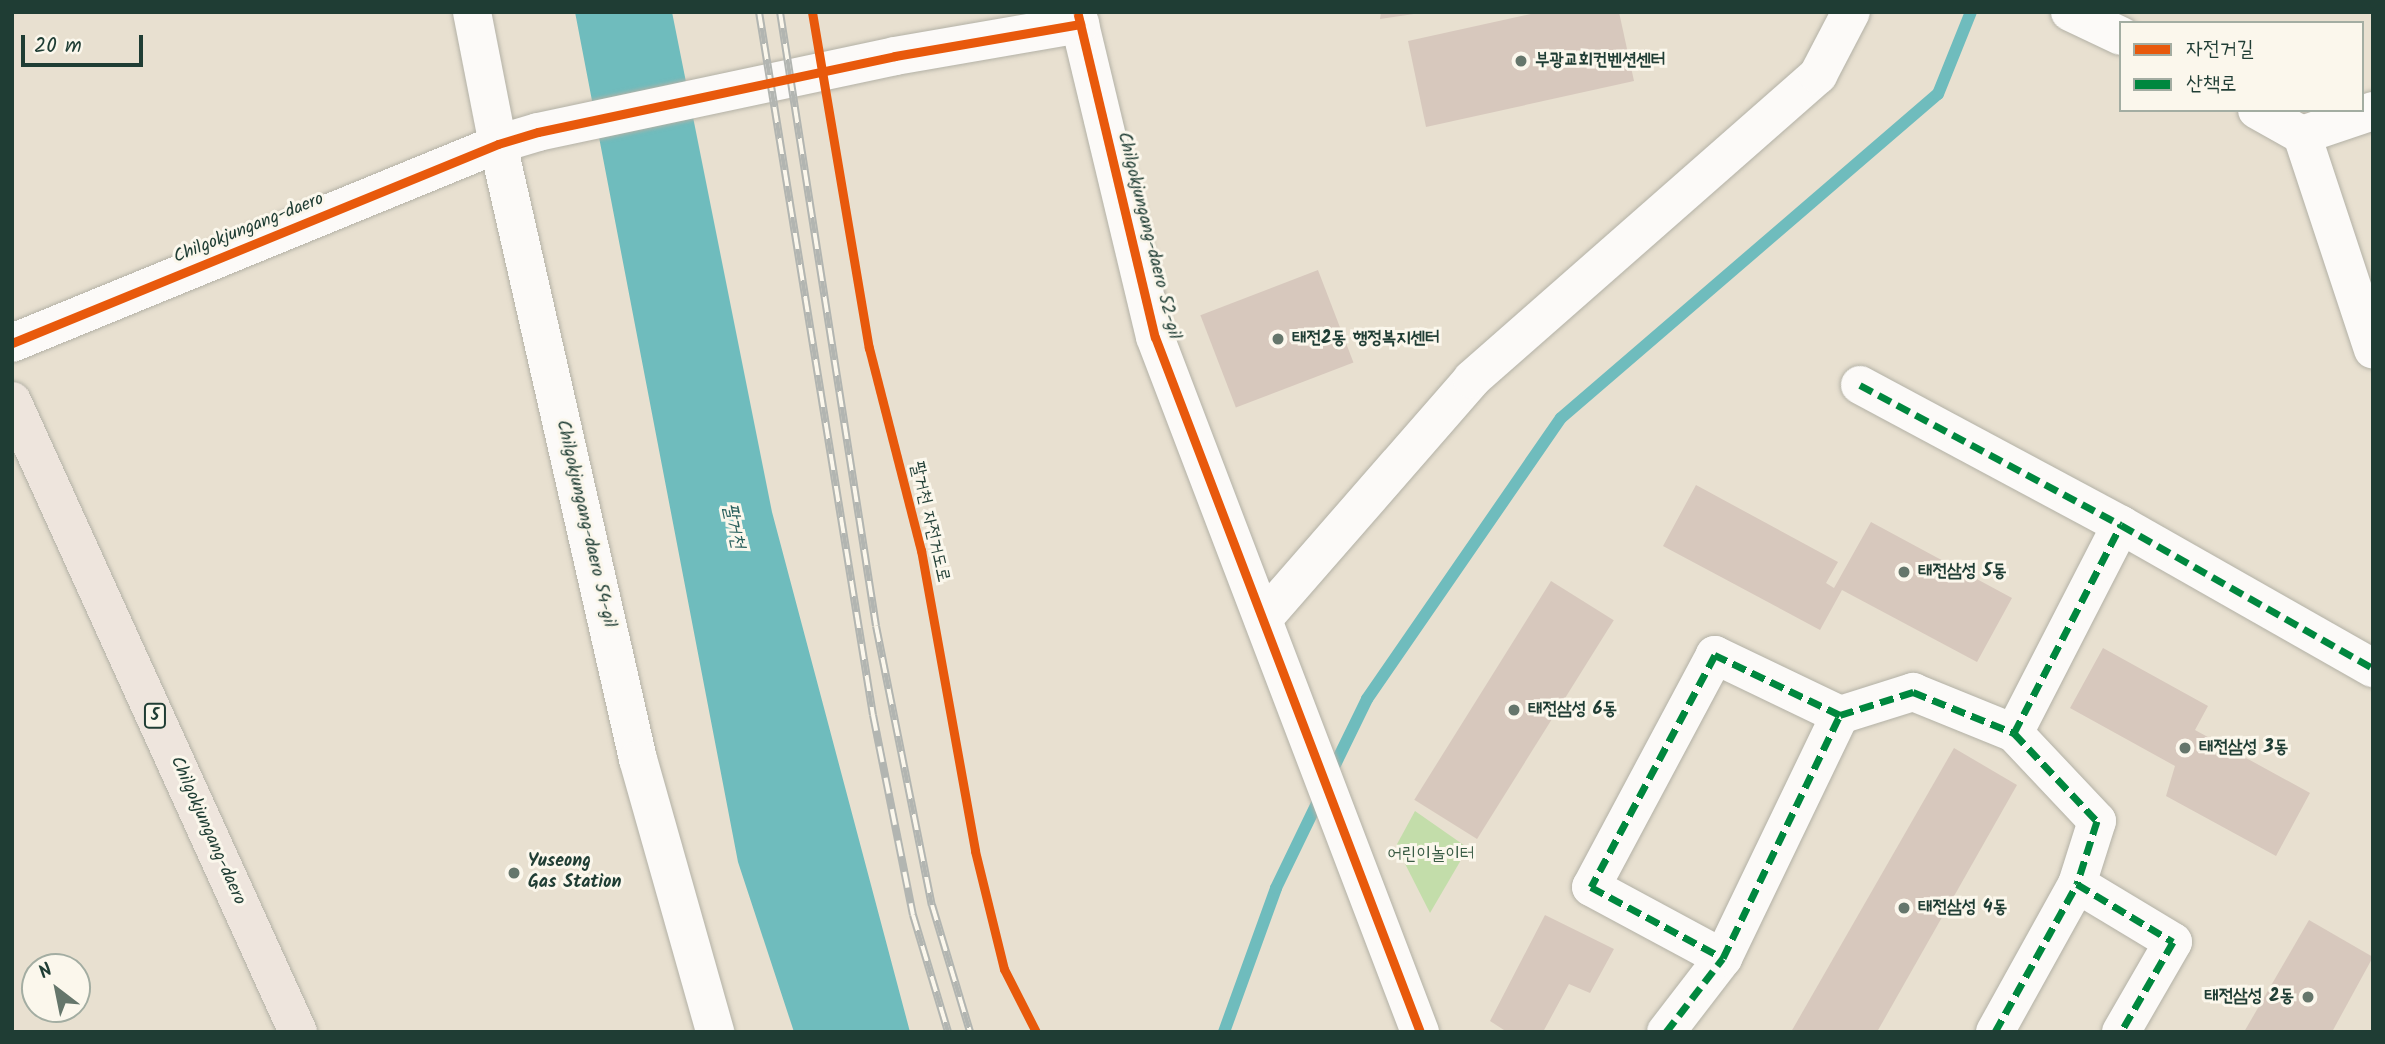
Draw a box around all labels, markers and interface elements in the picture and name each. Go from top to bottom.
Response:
scale bar [24,21,147,65]
legend [2119,21,2364,112]
text: 20 m [34,30,82,63]
text: 자전거길 [2186,33,2254,66]
place label: 부광교회컨벤션센터 [1535,50,1665,72]
marker: 부광교회컨벤션센터 [1513,53,1529,69]
text: 산책로 [2186,68,2237,101]
street label: Chilgokjungang-daero 52-gil [1112,130,1184,342]
street label: Chilgokjungang-daero [171,189,327,269]
place label: 태전2동 행정복지센터 [1292,328,1440,350]
marker: 태전2동 행정복지센터 [1270,331,1286,347]
street label: Chilgokjungang-daero 54-gil [551,418,619,630]
street label: 팔거천 자전거도로 [905,460,953,584]
water label: 팔거천 [717,501,749,551]
place label: 태전삼성 5동 [1918,561,2006,583]
marker: 태전삼성 5동 [1896,564,1912,580]
place label: 태전삼성 6동 [1528,699,1617,721]
marker: 태전삼성 6동 [1506,702,1522,718]
road number: 5 [143,704,167,729]
place label: 태전삼성 3동 [2199,737,2288,759]
marker: 태전삼성 3동 [2177,740,2193,756]
street label: Chilgokjungang-daero [165,753,249,909]
park label: 어린이놀이터 [1388,844,1474,866]
place label: Yuseong Gas Station [528,852,621,894]
marker: Yuseong Gas Station [506,865,522,881]
place label: 태전삼성 4동 [1918,897,2007,919]
marker: 태전삼성 4동 [1896,900,1912,916]
north arrow [21,953,91,1023]
text: N [33,956,59,988]
place label: 태전삼성 2동 [2204,986,2294,1008]
marker: 태전삼성 2동 [2300,989,2316,1005]

